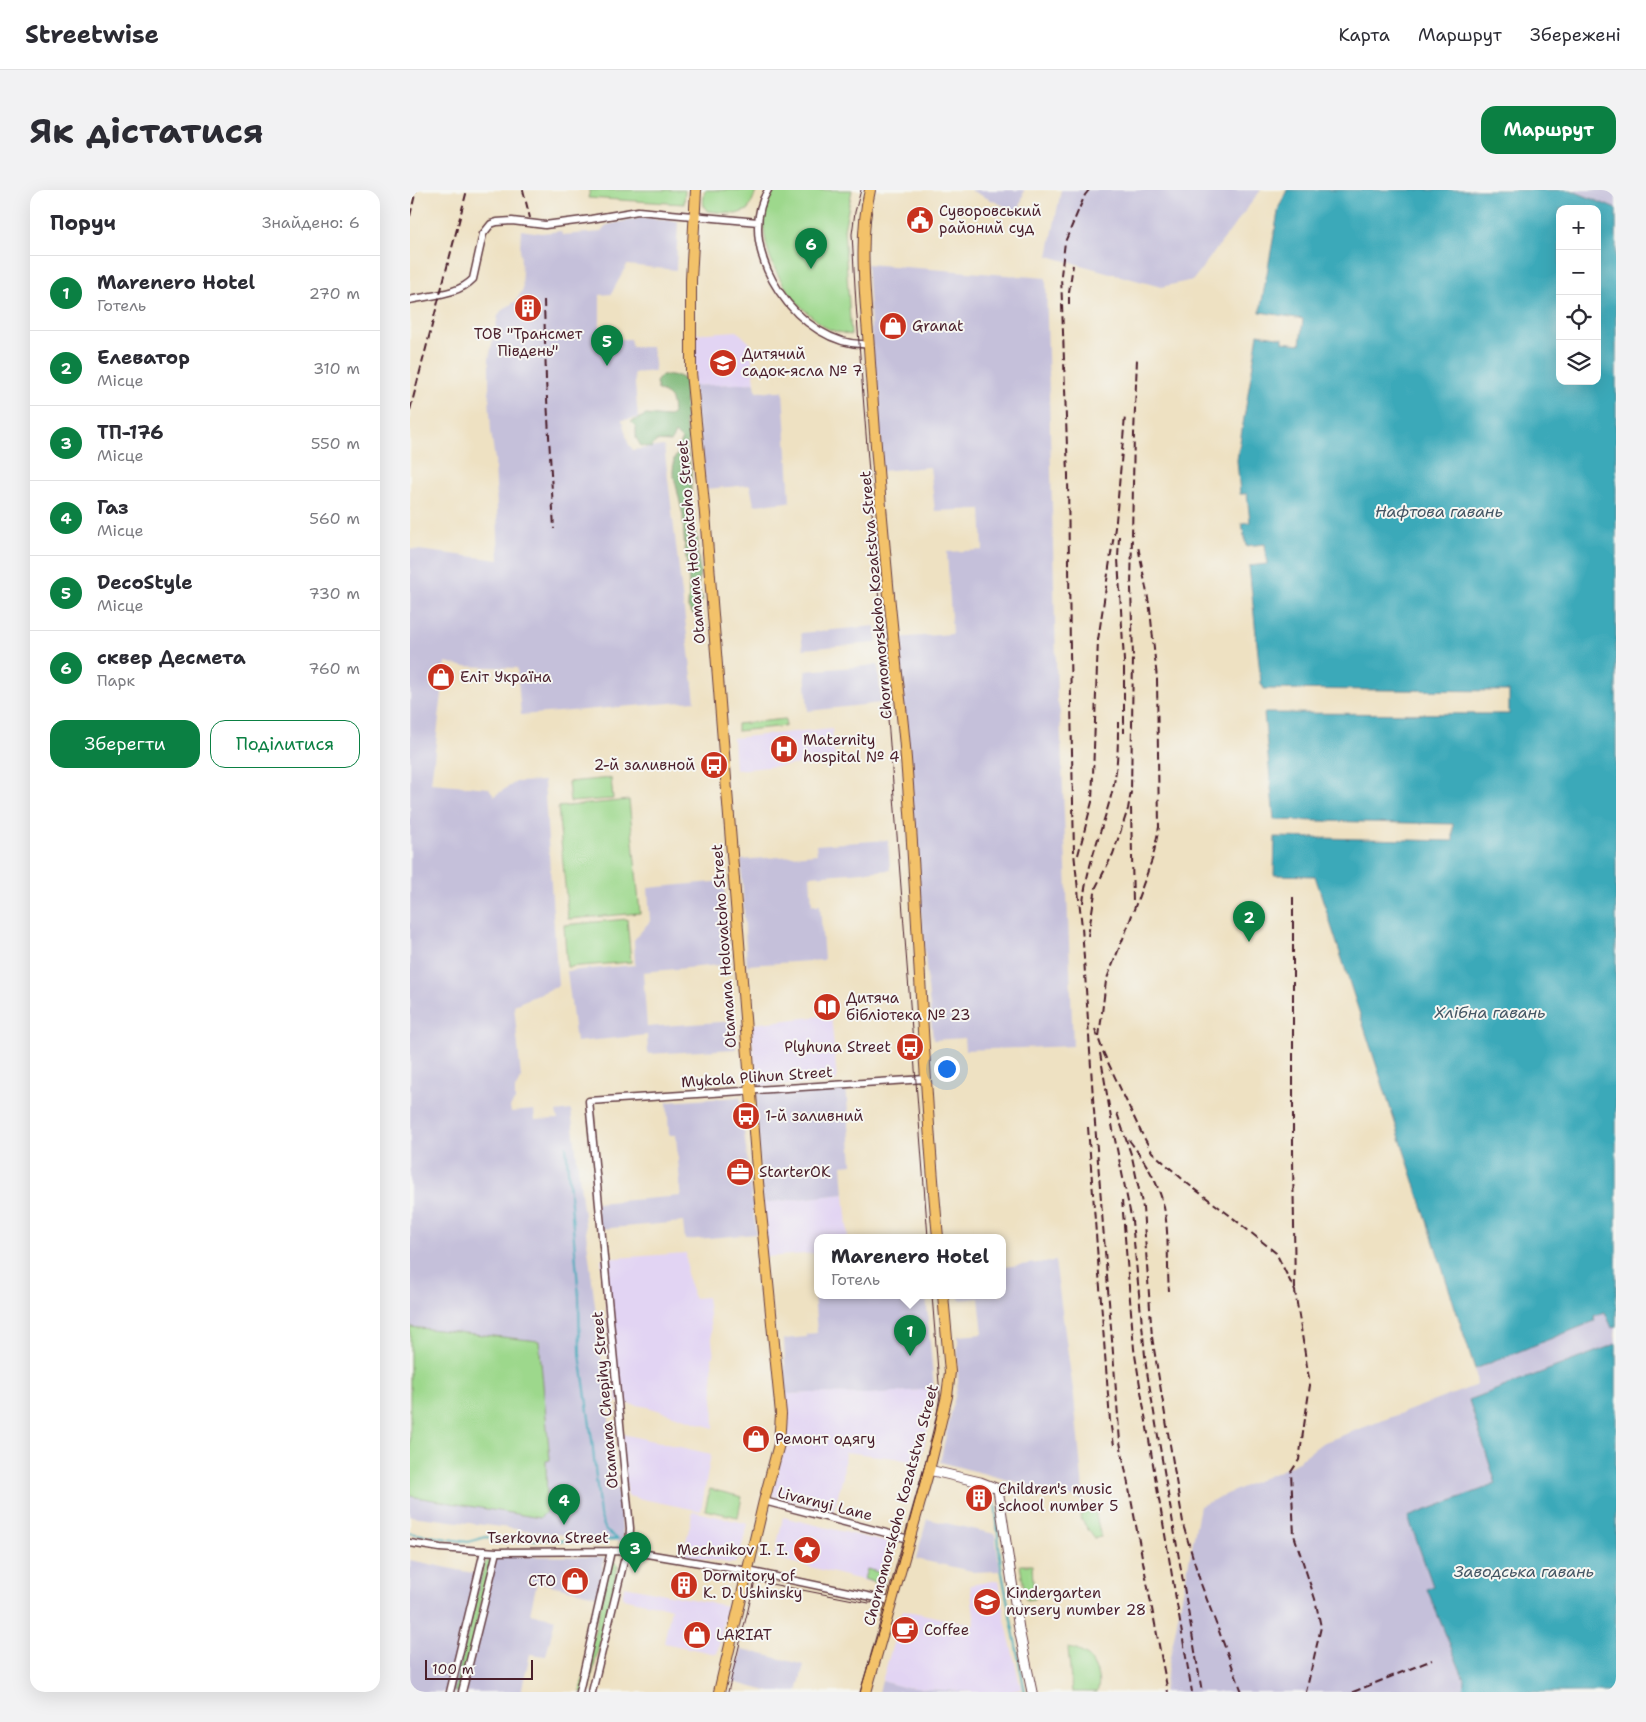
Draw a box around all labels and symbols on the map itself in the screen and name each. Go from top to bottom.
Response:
place label: Суворовський районий суд [939,201,1041,238]
public building icon: Суворовський районий суд [905,205,935,235]
pin: 6 [795,228,827,269]
building icon: ТОВ "Трансмет Південь" [513,293,543,323]
shop icon: Granat [878,311,908,341]
place label: Granat [912,316,964,336]
place label: ТОВ "Трансмет Південь" [474,324,583,361]
pin: 5 [591,325,623,366]
place label: Дитячий садок-ясла № 7 [742,344,862,381]
school or university icon: Дитячий садок-ясла № 7 [708,348,738,378]
street label: Otamana Holovatoho Street [672,439,710,645]
street label: Chornomorskoho Kozatstva Street [855,470,897,720]
water label: Нафтова гавань [1375,501,1503,522]
shop icon: Еліт Україна [426,662,456,692]
place label: Еліт Україна [460,667,552,687]
place label: Maternity hospital № 4 [803,730,899,767]
hospital icon: Maternity hospital № 4 [769,734,799,764]
bus stop icon: 2-й заливной [699,750,729,780]
place label: 2-й заливной [594,755,695,775]
street label: Otamana Holovatoho Street [707,843,741,1049]
pin: 2 [1233,901,1265,942]
place label: Дитяча бібліотека № 23 [846,988,970,1025]
library icon: Дитяча бібліотека № 23 [812,992,842,1022]
water label: Хлібна гавань [1434,1002,1545,1023]
bus stop icon: Plyhuna Street [895,1032,925,1062]
place label: Plyhuna Street [784,1037,891,1057]
your location [934,1056,960,1082]
street label: Mykola Plihun Street [681,1062,833,1092]
bus stop icon: 1-й заливний [731,1101,761,1131]
place label: 1-й заливний [765,1106,863,1126]
office icon: StarterOK [725,1157,755,1187]
place label: StarterOK [759,1162,831,1182]
street label: Otamana Chepihy Street [587,1310,623,1490]
pin: 1 [894,1315,926,1356]
street label: Chornomorskoho Kozatstva Street [859,1382,943,1628]
shop icon: Ремонт одягу [741,1424,771,1454]
place label: Ремонт одягу [775,1429,875,1449]
place label: Children's music school number 5 [998,1479,1118,1516]
street label: Livarnyi Lane [775,1483,875,1525]
building icon: Children's music school number 5 [964,1483,994,1513]
pin: 4 [548,1484,580,1525]
street label: Tserkovna Street [487,1528,609,1548]
pin: 3 [619,1532,651,1573]
place icon: Mechnikov I. І. [792,1535,822,1565]
place label: Mechnikov I. І. [677,1540,788,1560]
water label: Заводська гавань [1454,1561,1594,1582]
shop icon: СТО [560,1566,590,1596]
place label: Dormitory of K. D. Ushinsky [703,1566,802,1603]
building icon: Dormitory of K. D. Ushinsky [669,1570,699,1600]
place label: СТО [528,1571,556,1591]
place label: Kindergarten nursery number 28 [1006,1583,1146,1620]
school or university icon: Kindergarten nursery number 28 [972,1587,1002,1617]
cafe icon: Coffee [890,1615,920,1645]
shop icon: LARIAT [682,1620,712,1650]
place label: Coffee [924,1620,969,1640]
place label: LARIAT [716,1625,772,1645]
scale bar [425,1657,532,1680]

